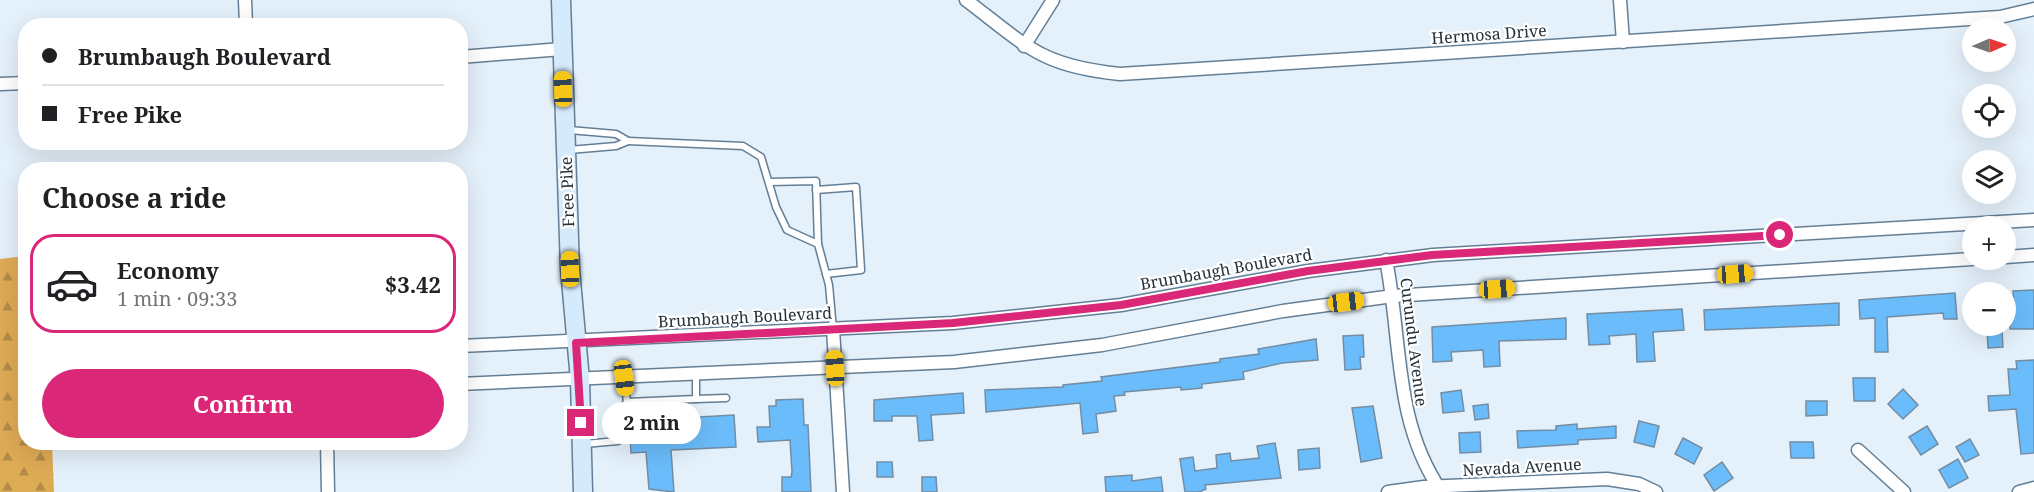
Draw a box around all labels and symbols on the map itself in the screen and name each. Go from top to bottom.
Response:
north arrow [1962,18,2016,72]
street label: Hermosa Drive [1431,19,1547,49]
car [553,71,573,107]
street label: Free Pike [555,156,579,228]
route start [1766,221,1793,248]
street label: Brumbaugh Boulevard [1138,243,1314,295]
car [560,251,580,287]
car [1716,264,1754,284]
street label: Curundu Avenue [1395,276,1433,408]
car [1478,279,1516,299]
car [1327,291,1365,313]
street label: Brumbaugh Boulevard [657,301,833,333]
car [825,350,845,386]
car [613,359,635,397]
callout: 2 min [602,402,701,444]
route end [567,409,594,436]
street label: Nevada Avenue [1462,453,1582,481]

